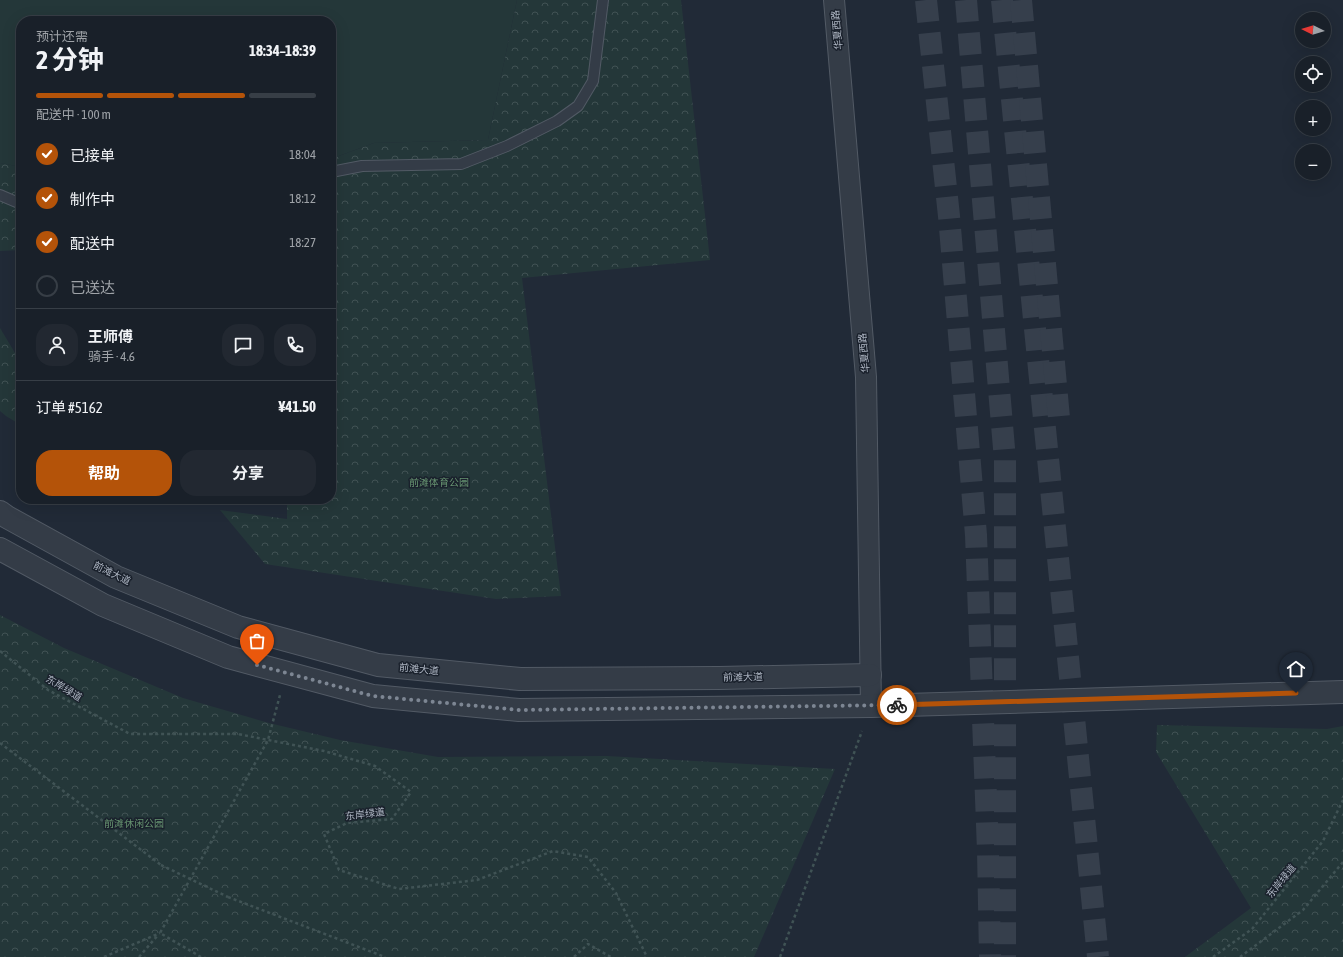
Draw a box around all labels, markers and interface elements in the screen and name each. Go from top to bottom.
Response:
street label: 华夏西路 [830,10,844,50]
north arrow [1295,12,1331,48]
map controls [1295,12,1331,180]
text: 预计还需 [36,29,88,44]
text: 18:34–18:39 [249,42,316,59]
text: 2 分钟 [36,45,104,75]
button: locate [1295,56,1331,92]
button: + [1295,100,1331,136]
text: 配送中 · 100 m [36,107,111,122]
icon: check [36,143,58,165]
button: − [1295,144,1331,180]
text: 已接单 [70,147,115,164]
text: 18:04 [289,147,316,162]
icon: check [36,187,58,209]
text: 制作中 [70,191,115,208]
text: 18:12 [289,191,316,206]
icon: check [36,231,58,253]
text: 配送中 [70,235,115,252]
text: 18:27 [289,235,316,250]
text: 已送达 [70,279,115,296]
button: person [36,324,78,366]
button: chat [222,324,264,366]
button: phone [274,324,316,366]
text: 王师傅 [88,328,133,345]
street label: 华夏西路 [857,333,871,373]
text: 骑手 · 4.6 [88,349,135,364]
text: ¥41.50 [278,398,316,415]
text: 订单 #5162 [36,399,103,416]
button: 帮助 [36,450,172,496]
button: 分享 [180,450,316,496]
park label: 前滩体育公园 [409,477,469,488]
street label: 前滩大道 [92,559,132,587]
pin [240,624,274,665]
icon: bag [246,630,268,652]
pin [1279,652,1313,693]
icon: home [1285,658,1307,680]
street label: 前滩大道 [399,661,439,677]
street label: 前滩大道 [723,671,763,683]
street label: 东岸绿道 [44,673,84,703]
courier [877,685,917,725]
icon: bike [886,694,908,716]
street label: 东岸绿道 [344,806,386,822]
park label: 前滩休闲公园 [104,818,164,829]
street label: 东岸绿道 [1264,862,1298,900]

